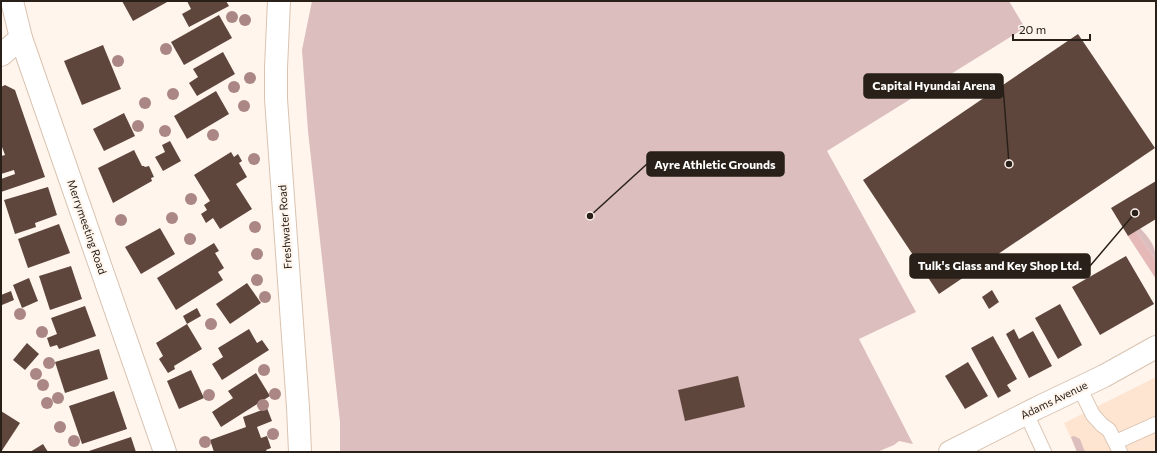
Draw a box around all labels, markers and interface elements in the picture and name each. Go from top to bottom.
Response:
scale bar [1013,16,1090,42]
text: 20 m [1019,22,1046,36]
callout: Capital Hyundai Arena [864,74,1003,98]
text: Capital Hyundai Arena [872,78,996,92]
callout: Ayre Athletic Grounds [647,152,784,176]
text: Ayre Athletic Grounds [654,157,776,171]
street label: Merrymeeting Road [65,178,110,276]
street label: Freshwater Road [275,185,294,269]
callout: Tulk's Glass and Key Shop Ltd. [910,254,1090,278]
text: Tulk's Glass and Key Shop Ltd. [918,258,1082,272]
street label: Adams Avenue [1018,378,1090,421]

